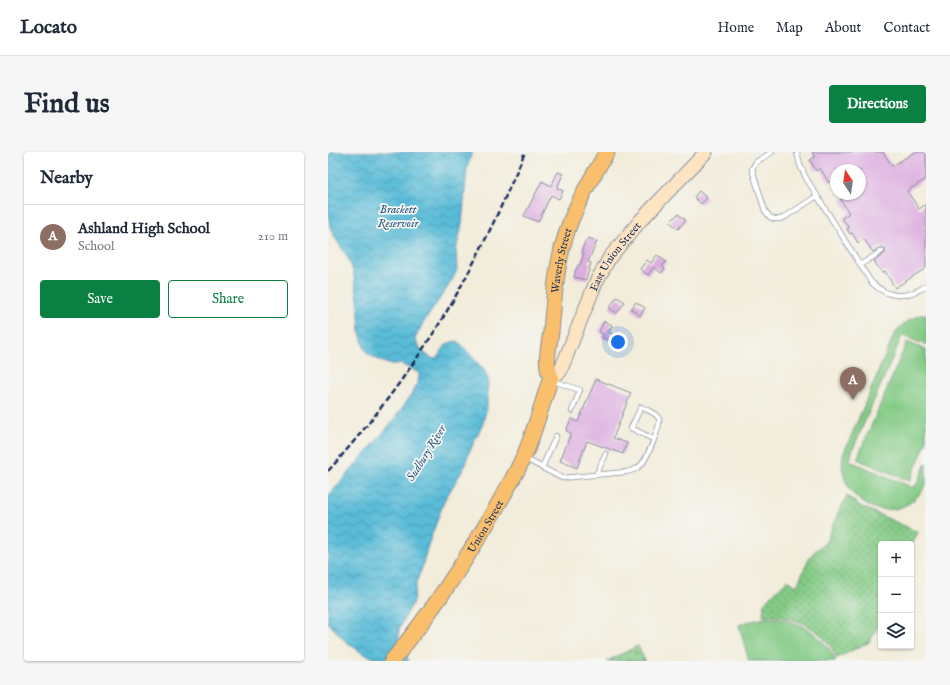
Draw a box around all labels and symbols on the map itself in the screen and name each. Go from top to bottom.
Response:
north arrow [830,164,866,200]
water label: Brackett Reservoir [378,202,419,231]
street label: East Union Street [587,219,645,293]
street label: Waverly Street [549,226,576,294]
your location [608,332,628,352]
pin: A [840,367,866,400]
water label: Sudbury River [403,422,450,484]
street label: Union Street [465,498,507,556]

